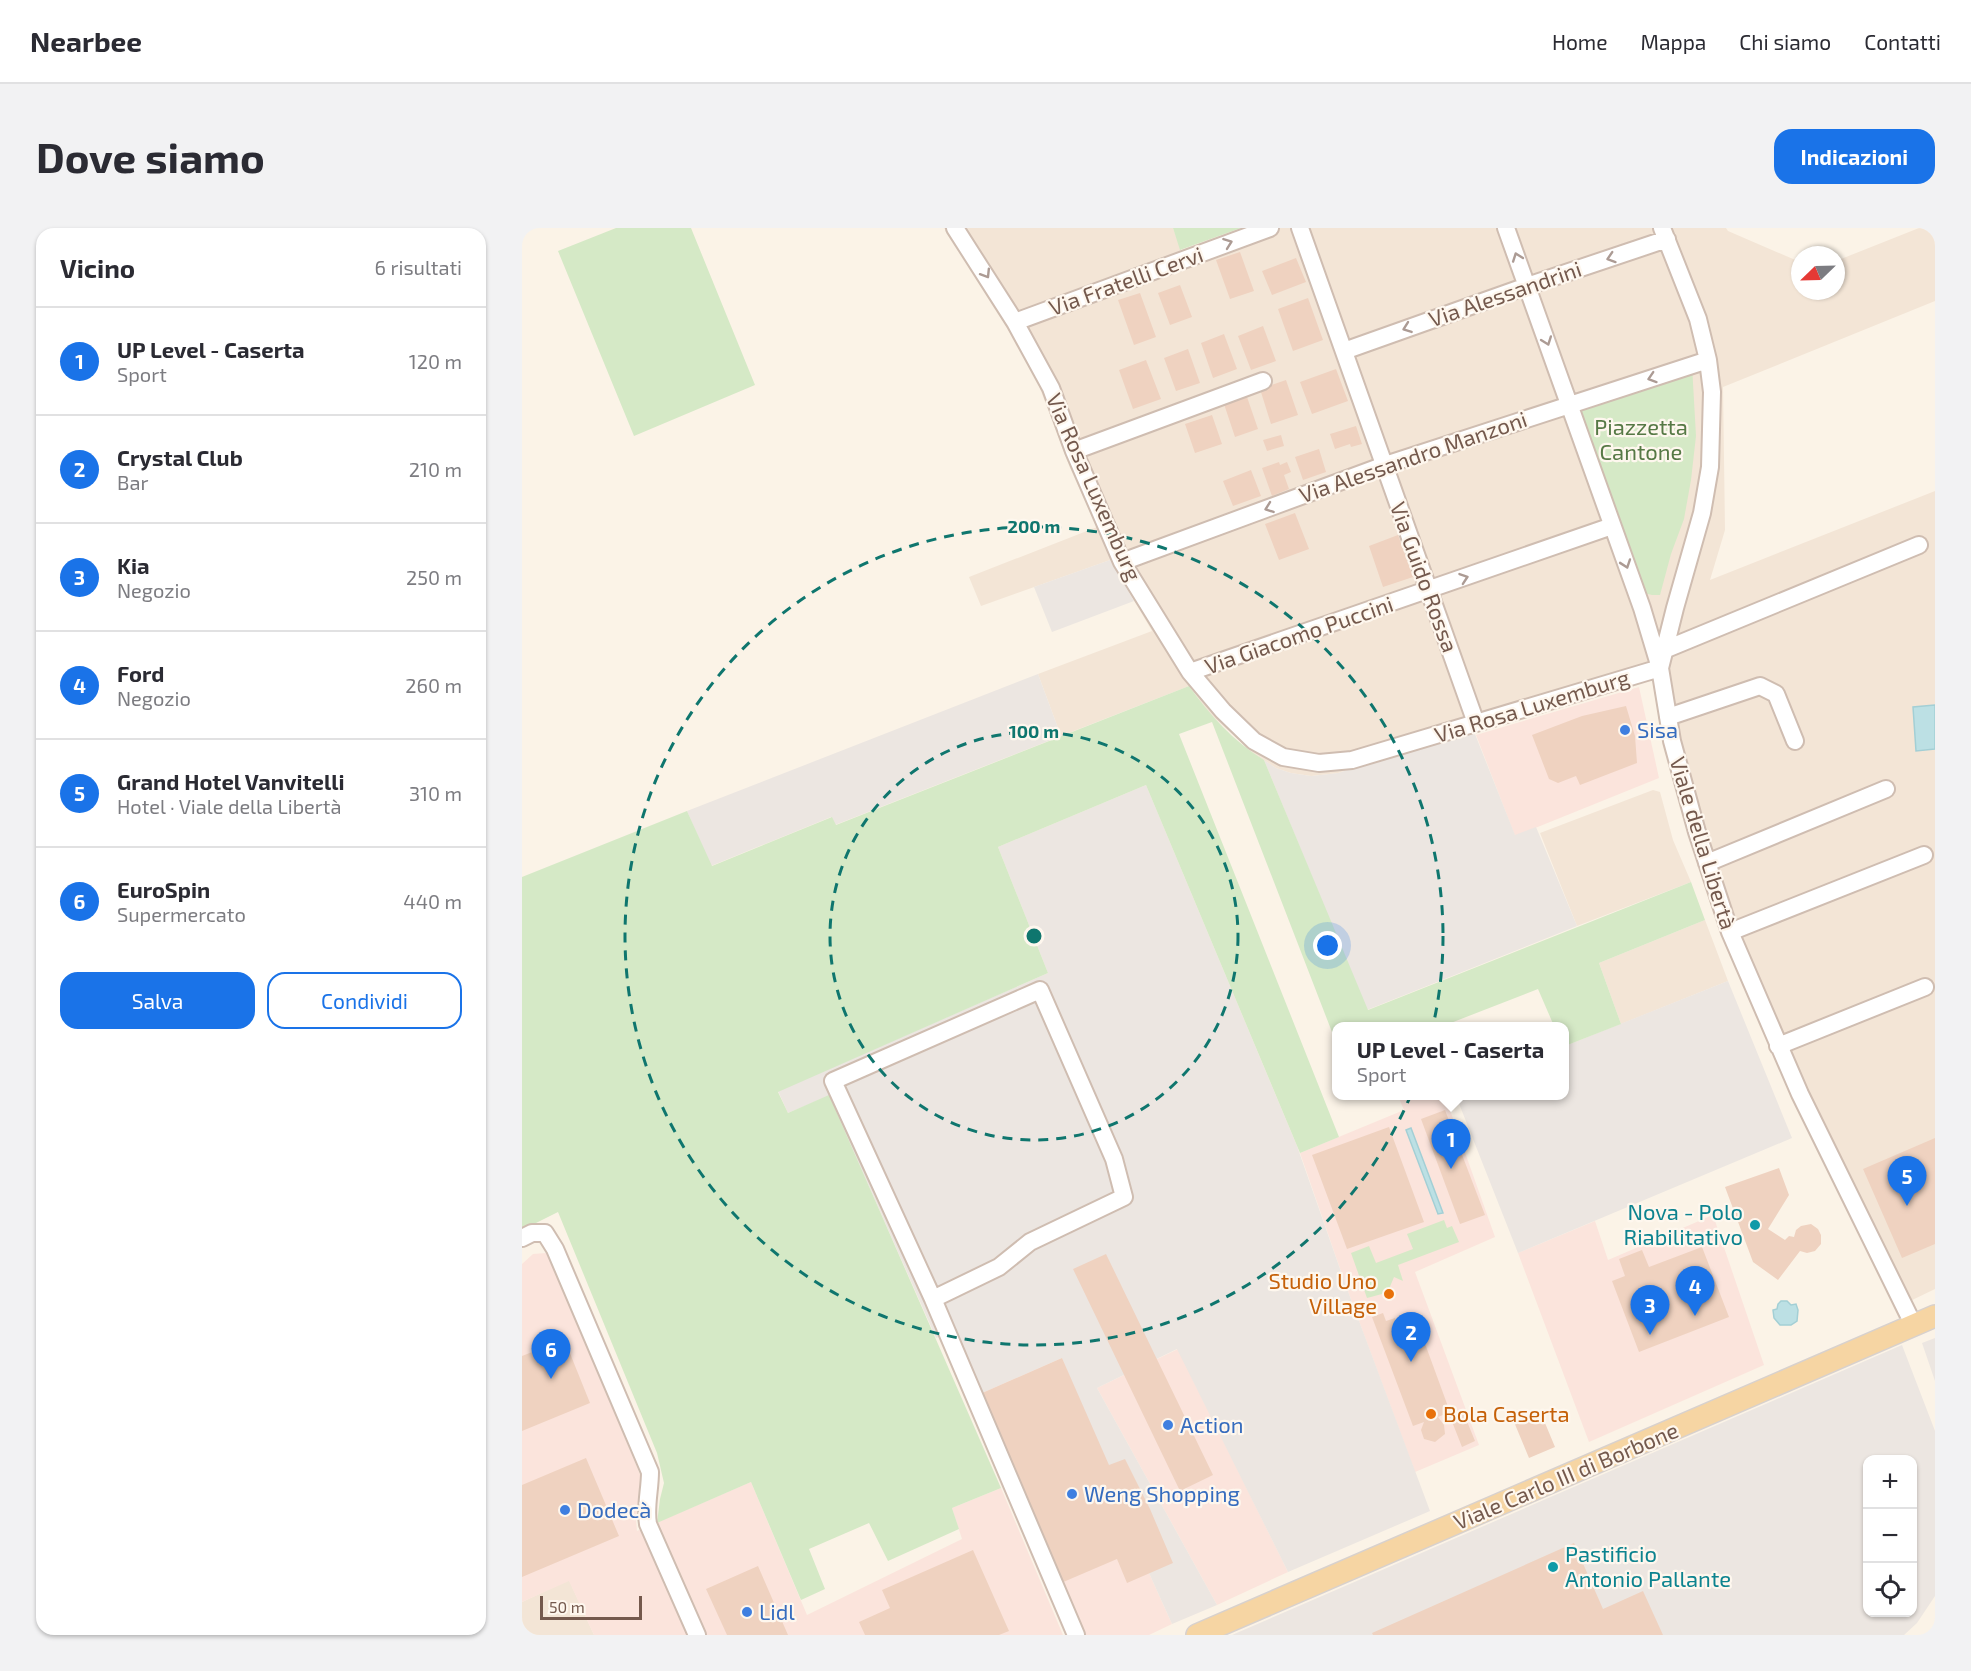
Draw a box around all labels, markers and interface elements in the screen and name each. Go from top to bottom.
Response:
text: Nearbee [30,24,142,58]
text: Home [1552,29,1608,54]
text: Mappa [1641,29,1706,54]
text: Chi siamo [1739,29,1831,54]
text: Contatti [1864,29,1941,54]
button: Indicazioni [1774,129,1935,184]
text: Dove siamo [36,131,265,181]
one-way arrow [1222,238,1233,251]
street label: Via Fratelli Cervi [1045,240,1206,320]
north arrow [1791,246,1845,300]
one-way arrow [1606,251,1617,263]
text: Vicino [60,252,135,283]
one-way arrow [1511,252,1524,263]
text: 6 risultati [375,255,462,279]
street label: Via Alessandrini [1425,255,1584,331]
one-way arrow [978,268,990,278]
one-way arrow [1402,321,1413,334]
one-way arrow [1539,335,1552,346]
text: UP Level - Caserta [117,336,305,362]
text: 1 [75,349,84,373]
text: 120 m [409,349,462,373]
text: Sport [117,362,167,386]
one-way arrow [1647,370,1658,383]
street label: Via Rosa Luxemburg [1042,389,1148,584]
street label: Via Alessandro Manzoni [1295,405,1530,507]
park label: Piazzetta Cantone [1594,413,1688,464]
text: Crystal Club [117,444,243,470]
text: 2 [74,457,85,481]
text: 210 m [409,457,462,481]
text: Bar [117,470,148,494]
street label: Via Guido Rossa [1386,498,1464,655]
one-way arrow [1264,501,1275,513]
text: 200 m [1008,515,1060,537]
text: Kia [117,552,150,578]
one-way arrow [1619,558,1632,569]
text: 3 [74,565,85,589]
text: 250 m [406,565,462,589]
one-way arrow [1458,572,1469,585]
text: Negozio [117,578,191,602]
street label: Via Giacomo Puccini [1201,590,1396,678]
text: Ford [117,660,164,686]
street label: Via Rosa Luxemburg [1431,663,1632,747]
text: 4 [73,673,86,697]
text: 260 m [405,673,462,697]
text: Negozio [117,686,191,710]
place label: Sisa [1637,716,1678,742]
text: 100 m [1009,720,1059,742]
marker: Sisa [1618,723,1632,737]
street label: Viale della Libertà [1665,753,1743,932]
text: Grand Hotel Vanvitelli [117,768,344,794]
text: 5 [74,781,85,805]
text: 310 m [409,781,462,805]
text: Hotel · Viale della Libertà [117,794,341,818]
text: EuroSpin [117,876,210,902]
text: 6 [74,889,85,913]
text: 440 m [403,889,462,913]
text: Supermercato [117,902,246,926]
centre of rings [1024,926,1044,946]
your location [1313,931,1342,960]
button: Salva [60,972,255,1029]
button: Condividi [267,972,462,1029]
popup [1332,1022,1569,1100]
text: UP Level - Caserta [1357,1036,1544,1062]
text: Sport [1357,1062,1407,1086]
pin: 1 [1432,1120,1470,1169]
pin: 5 [1888,1156,1926,1206]
place label: Nova - Polo Riabilitativo [1624,1198,1743,1249]
marker: Nova - Polo Riabilitativo [1748,1218,1762,1232]
pin: 4 [1676,1266,1714,1316]
place label: Studio Uno Village [1268,1267,1377,1318]
pin: 3 [1630,1286,1670,1335]
marker: Studio Uno Village [1382,1287,1396,1301]
pin: 2 [1392,1312,1430,1362]
pin: 6 [531,1330,570,1379]
place label: Bola Caserta [1443,1400,1570,1426]
marker: Bola Caserta [1424,1407,1438,1421]
place label: Action [1180,1411,1244,1437]
street label: Viale Carlo III di Borbone [1449,1416,1682,1534]
marker: Action [1161,1418,1175,1432]
map controls [1863,1455,1917,1617]
button: + [1863,1455,1917,1509]
place label: Weng Shopping [1084,1480,1240,1506]
marker: Weng Shopping [1065,1487,1079,1501]
place label: Dodecà [577,1496,651,1522]
marker: Dodecà [558,1503,572,1517]
button: − [1863,1509,1917,1563]
place label: Pastificio Antonio Pallante [1565,1540,1731,1591]
marker: Pastificio Antonio Pallante [1546,1560,1560,1574]
button: locate [1863,1563,1917,1617]
scale bar [540,1593,642,1620]
text: 50 m [549,1597,585,1616]
place label: Lidl [759,1598,795,1624]
marker: Lidl [740,1605,754,1619]

